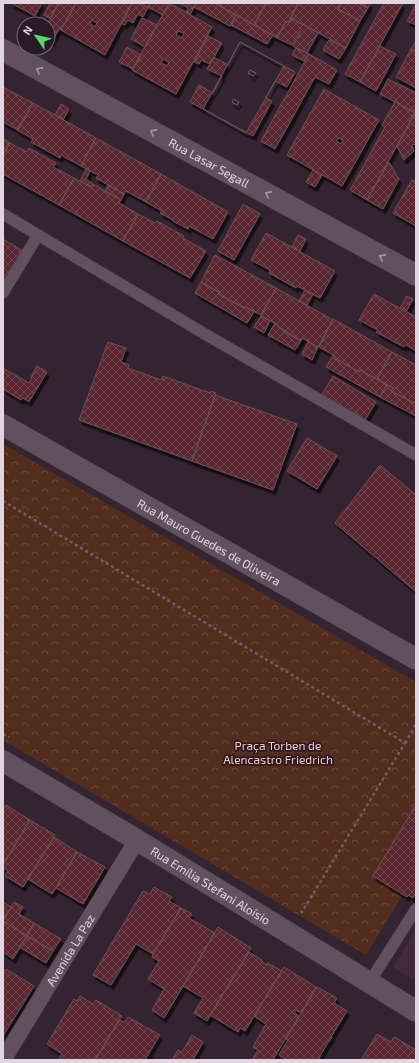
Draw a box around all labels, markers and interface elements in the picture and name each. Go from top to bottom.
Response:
north arrow [16,16,56,56]
text: N [20,23,35,37]
one-way arrow [36,67,43,75]
one-way arrow [150,130,158,137]
street label: Rua Lasar Segall [167,135,253,190]
one-way arrow [264,192,272,199]
one-way arrow [379,254,386,261]
street label: Rua Mauro Guedes de Oliveira [135,496,283,588]
park label: Praça Torben de Alencastro Friedrich [223,738,333,766]
street label: Rua Emília Stefani Aloísio [148,843,273,927]
street label: Avenida La Paz [43,911,97,988]

